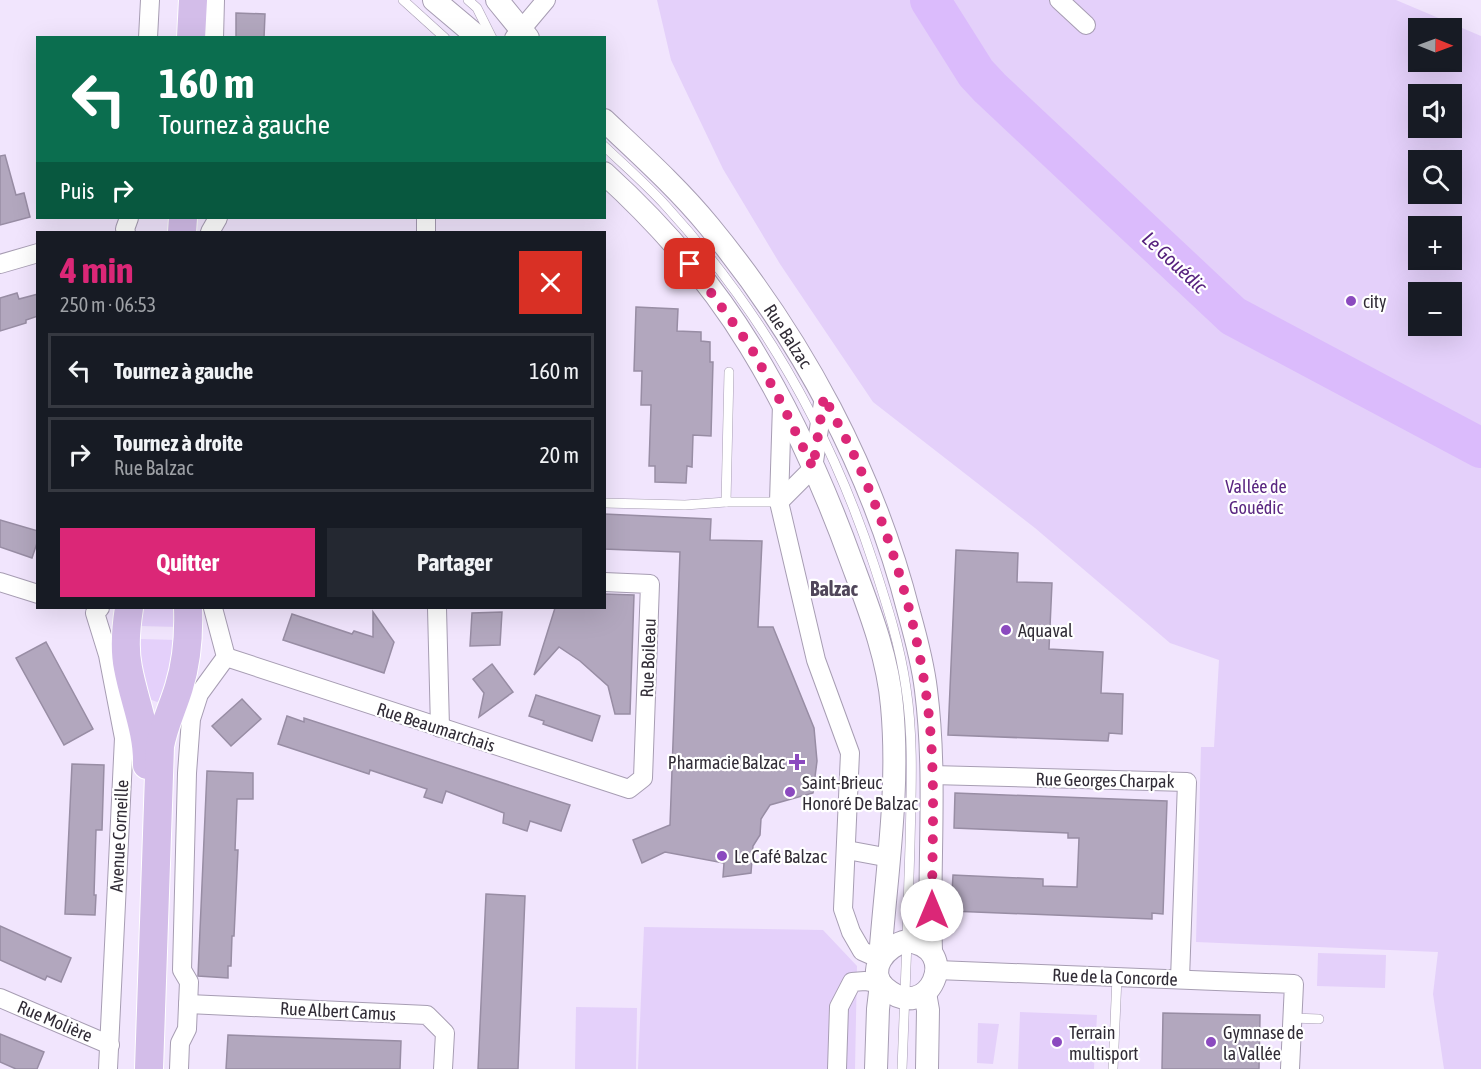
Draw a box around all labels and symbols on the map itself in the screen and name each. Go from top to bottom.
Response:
north arrow [1408,18,1462,72]
water label: Le Gouédic [1138,227,1212,298]
pin [664,238,715,289]
place label: city [1363,291,1386,312]
marker: city [1344,294,1358,308]
street label: Rue Balzac [760,300,816,372]
park label: Vallée de Gouédic [1225,476,1287,518]
district label: Balzac [810,577,859,600]
street label: Rue Boileau [636,618,660,698]
place label: Aquaval [1018,620,1073,641]
marker: Aquaval [999,623,1013,637]
street label: Rue Beaumarchais [374,698,498,756]
place label: Pharmacie Balzac [668,752,785,773]
marker: Pharmacie Balzac [790,755,804,769]
street label: Rue Georges Charpak [1035,768,1175,792]
place label: Saint-Brieuc Honoré De Balzac [802,772,918,814]
street label: Avenue Corneille [106,779,132,893]
marker: Saint-Brieuc Honoré De Balzac [783,785,797,799]
place label: Le Café Balzac [734,846,827,867]
marker: Le Café Balzac [715,849,729,863]
position arrow [900,878,964,942]
street label: Rue de la Concorde [1052,964,1178,990]
street label: Rue Molière [14,996,96,1046]
street label: Rue Albert Camus [280,997,396,1025]
place label: Terrain multisport [1069,1022,1138,1064]
place label: Gymnase de la Vallée [1223,1022,1304,1064]
marker: Terrain multisport [1050,1035,1064,1049]
marker: Gymnase de la Vallée [1204,1035,1218,1049]

